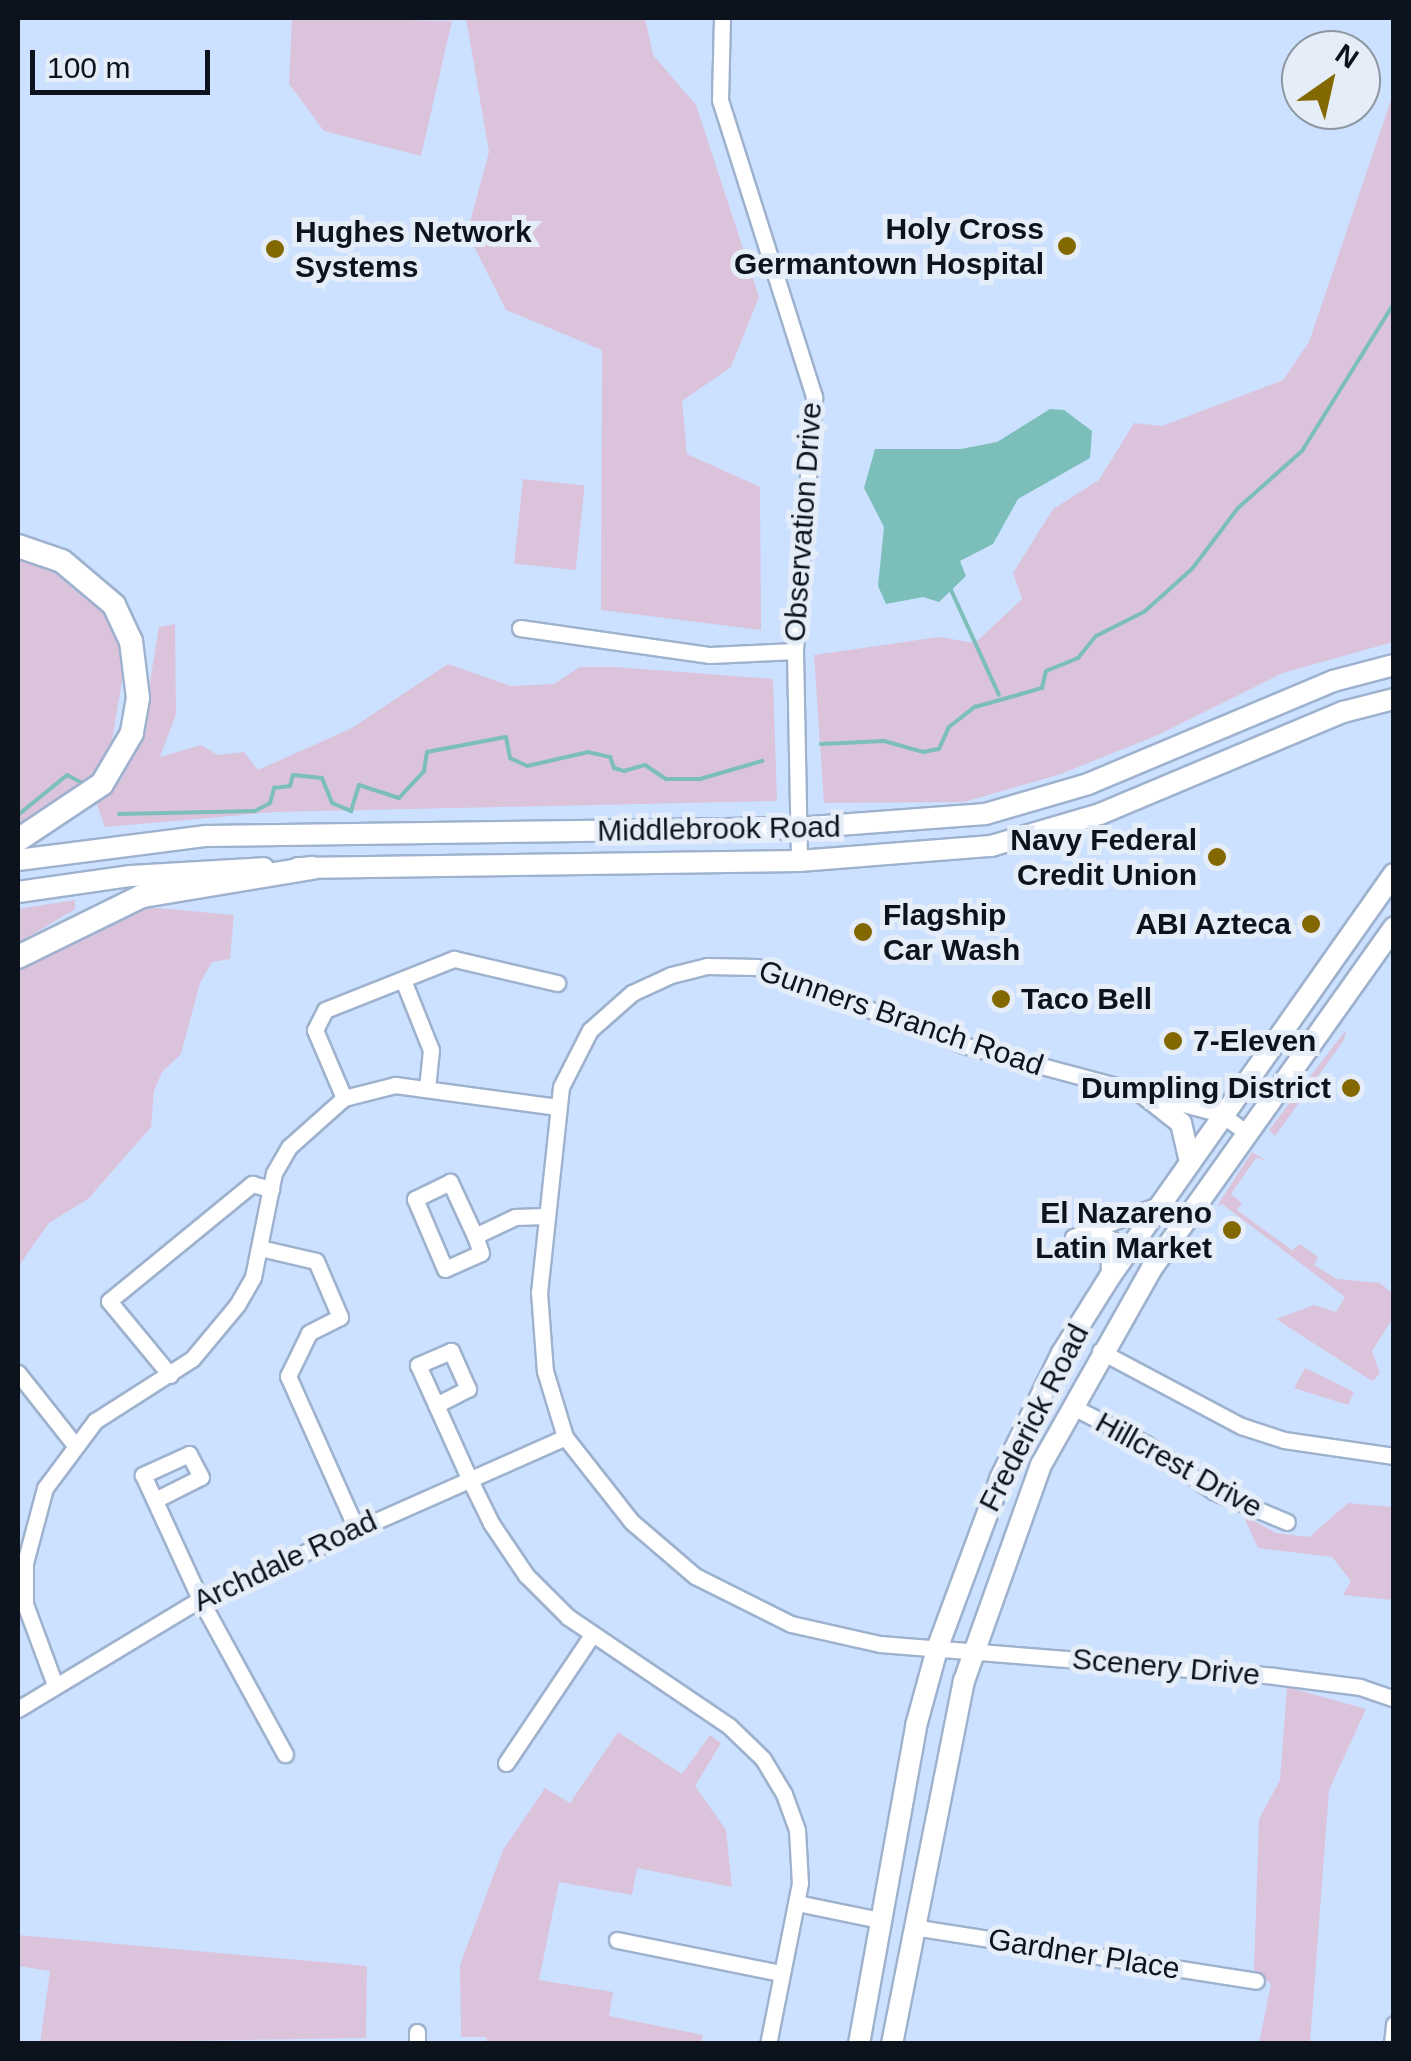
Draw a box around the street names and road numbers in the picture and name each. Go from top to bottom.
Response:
street label: Observation Drive [777,401,829,643]
street label: Middlebrook Road [597,809,841,849]
street label: Gunners Branch Road [754,952,1048,1084]
street label: Frederick Road [971,1318,1097,1518]
street label: Hillcrest Drive [1089,1404,1269,1526]
street label: Archdale Road [187,1503,383,1619]
street label: Scenery Drive [1071,1641,1261,1693]
street label: Gardner Place [986,1921,1182,1987]

